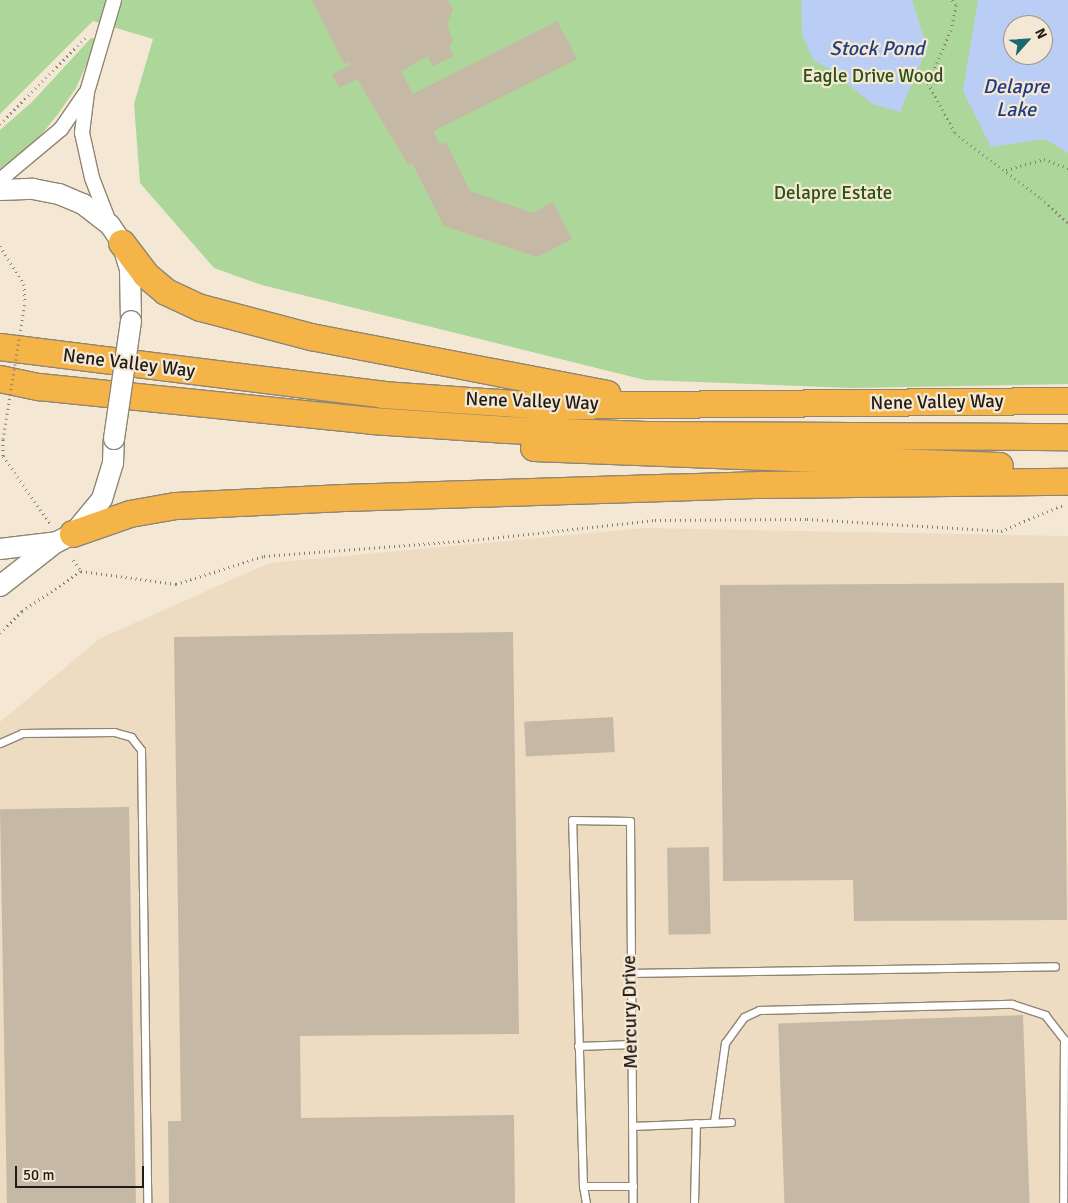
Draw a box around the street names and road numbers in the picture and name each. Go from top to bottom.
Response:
street label: Nene Valley Way [62,345,196,383]
street label: Nene Valley Way [465,388,599,416]
street label: Nene Valley Way [870,390,1004,416]
street label: Mercury Drive [619,955,643,1069]

